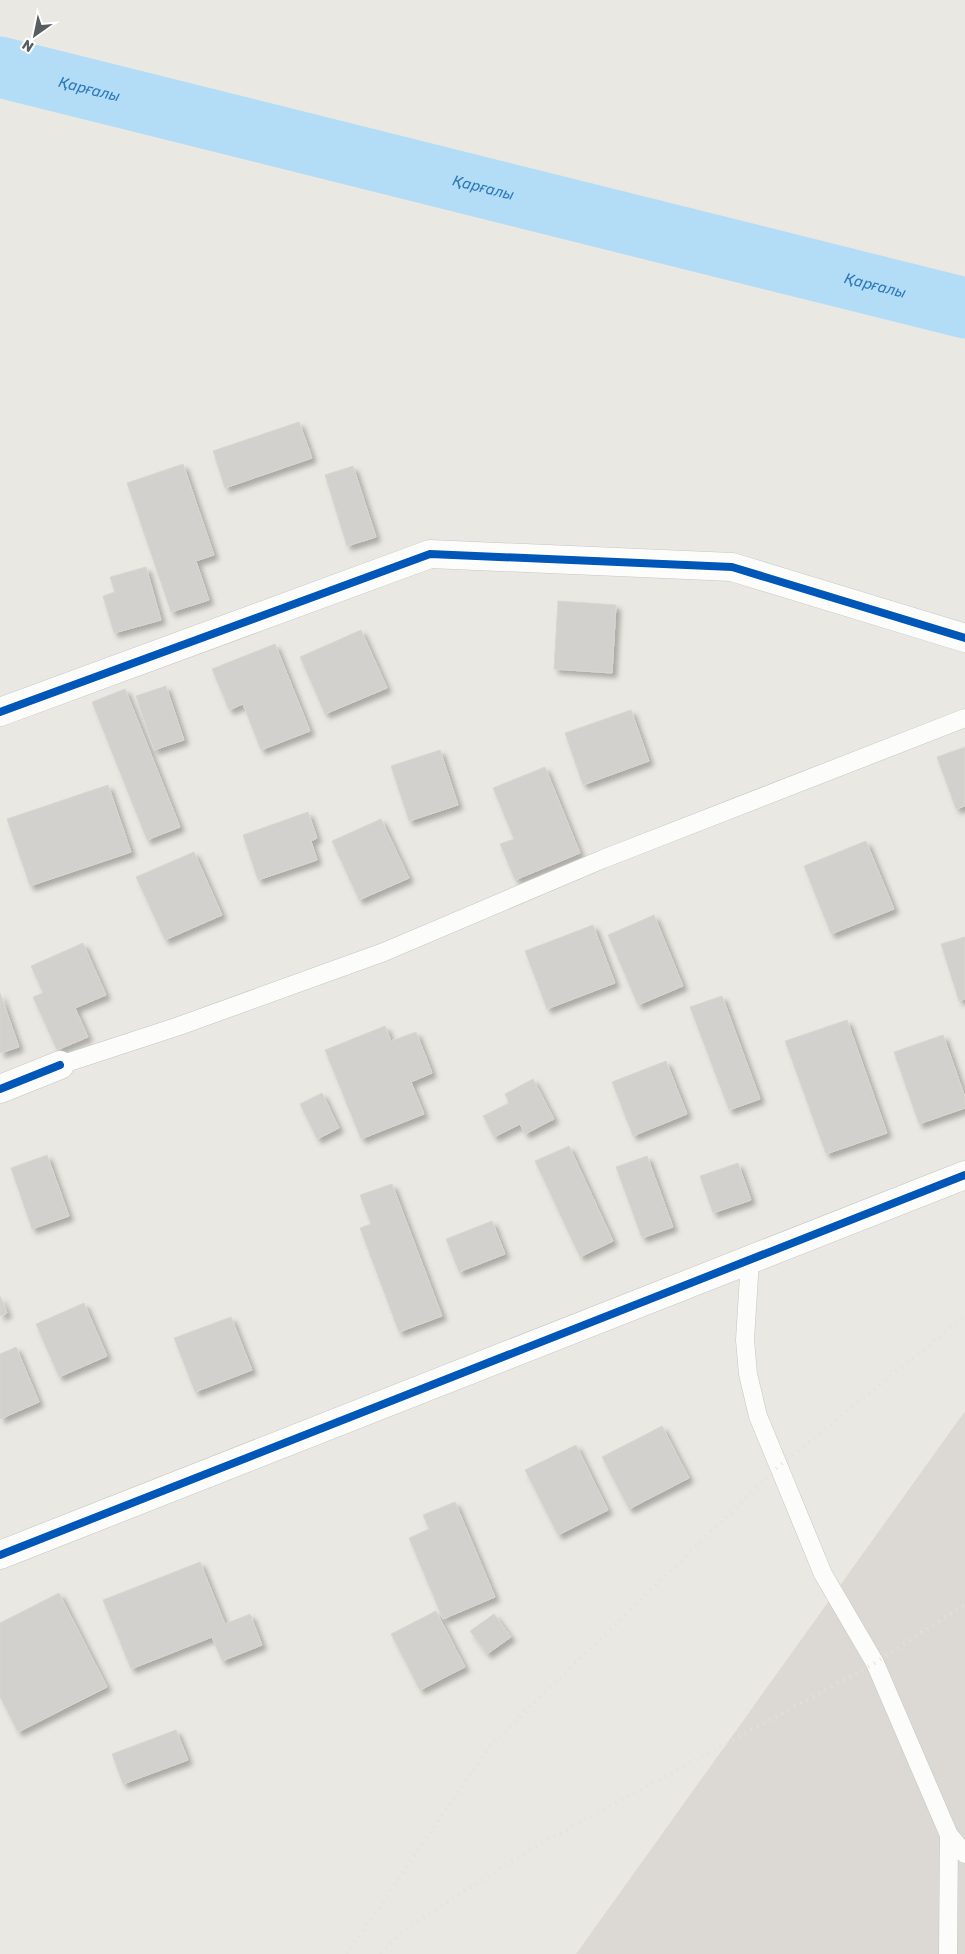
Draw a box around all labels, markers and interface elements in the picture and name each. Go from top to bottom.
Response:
north arrow [10,10,60,60]
text: N [19,36,37,55]
water label: Қарғалы [57,73,122,106]
water label: Қарғалы [451,171,516,204]
water label: Қарғалы [843,269,908,302]

